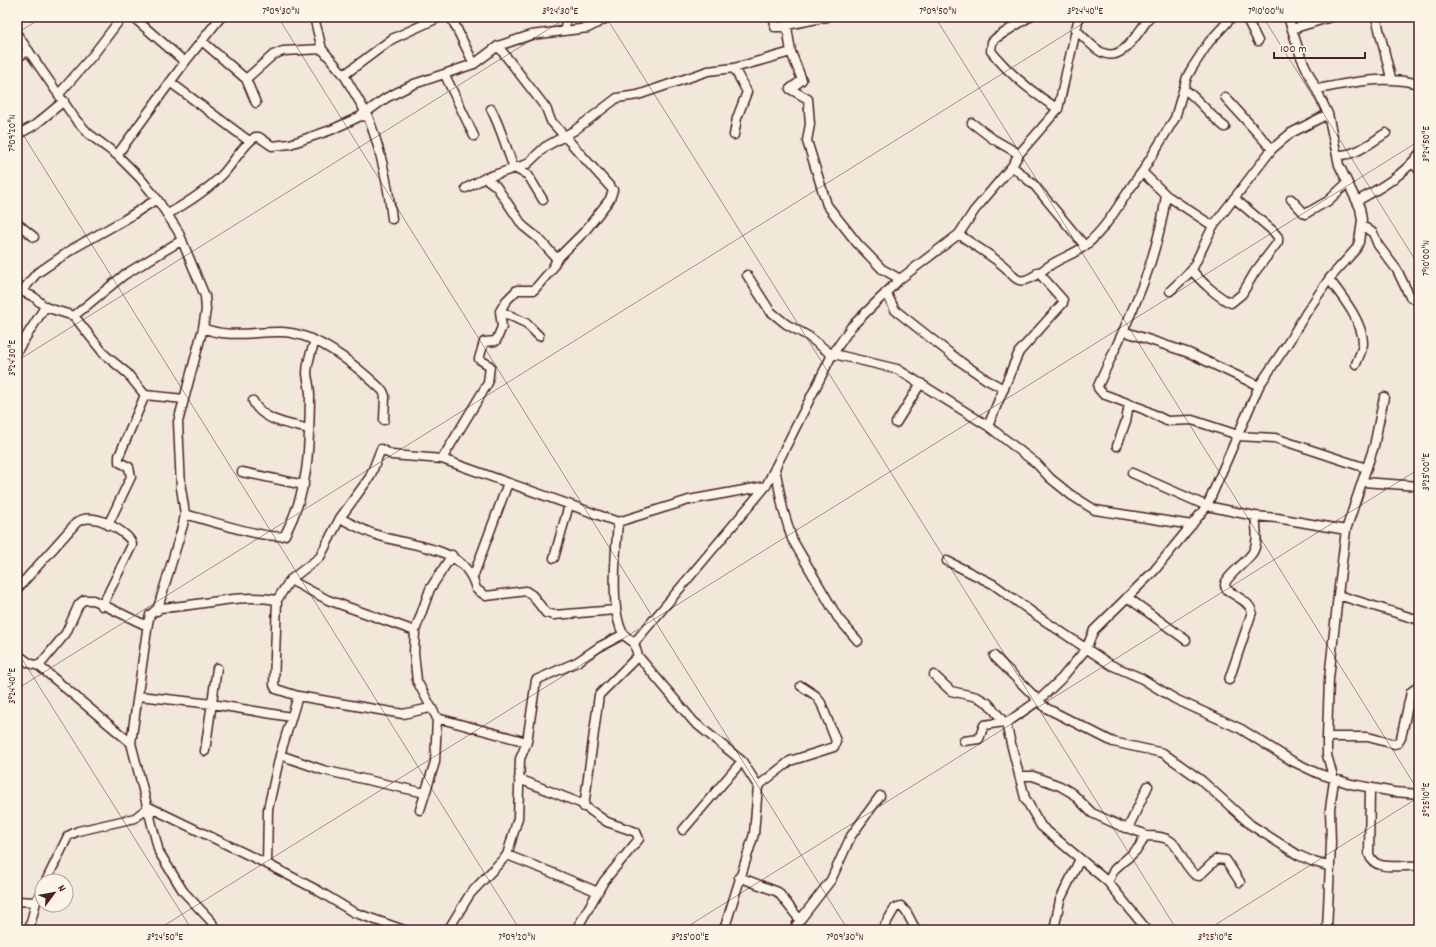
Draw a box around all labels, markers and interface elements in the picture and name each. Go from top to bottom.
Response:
text: 7°09'30"N [262,5,300,19]
text: 3°24'30"E [542,5,579,19]
text: 7°09'50"N [919,5,957,19]
text: 3°24'40"E [1067,5,1103,19]
text: 7°10'00"N [1248,5,1284,19]
scale bar [1274,34,1365,60]
text: 100 m [1280,41,1307,58]
text: 7°09'20"N [6,114,20,152]
text: 3°24'50"E [1420,125,1434,162]
text: 7°10'00"N [1420,240,1434,276]
text: 3°24'30"E [6,339,20,376]
text: 3°25'00"E [1420,453,1434,491]
text: 3°24'40"E [6,668,20,704]
text: 3°25'10"E [1420,782,1434,817]
north arrow [34,873,74,913]
text: N [53,882,69,896]
text: 3°24'50"E [147,931,184,945]
text: 7°09'20"N [498,931,536,945]
text: 3°25'00"E [671,931,709,945]
text: 7°09'30"N [826,931,864,945]
text: 3°25'10"E [1198,931,1233,945]

